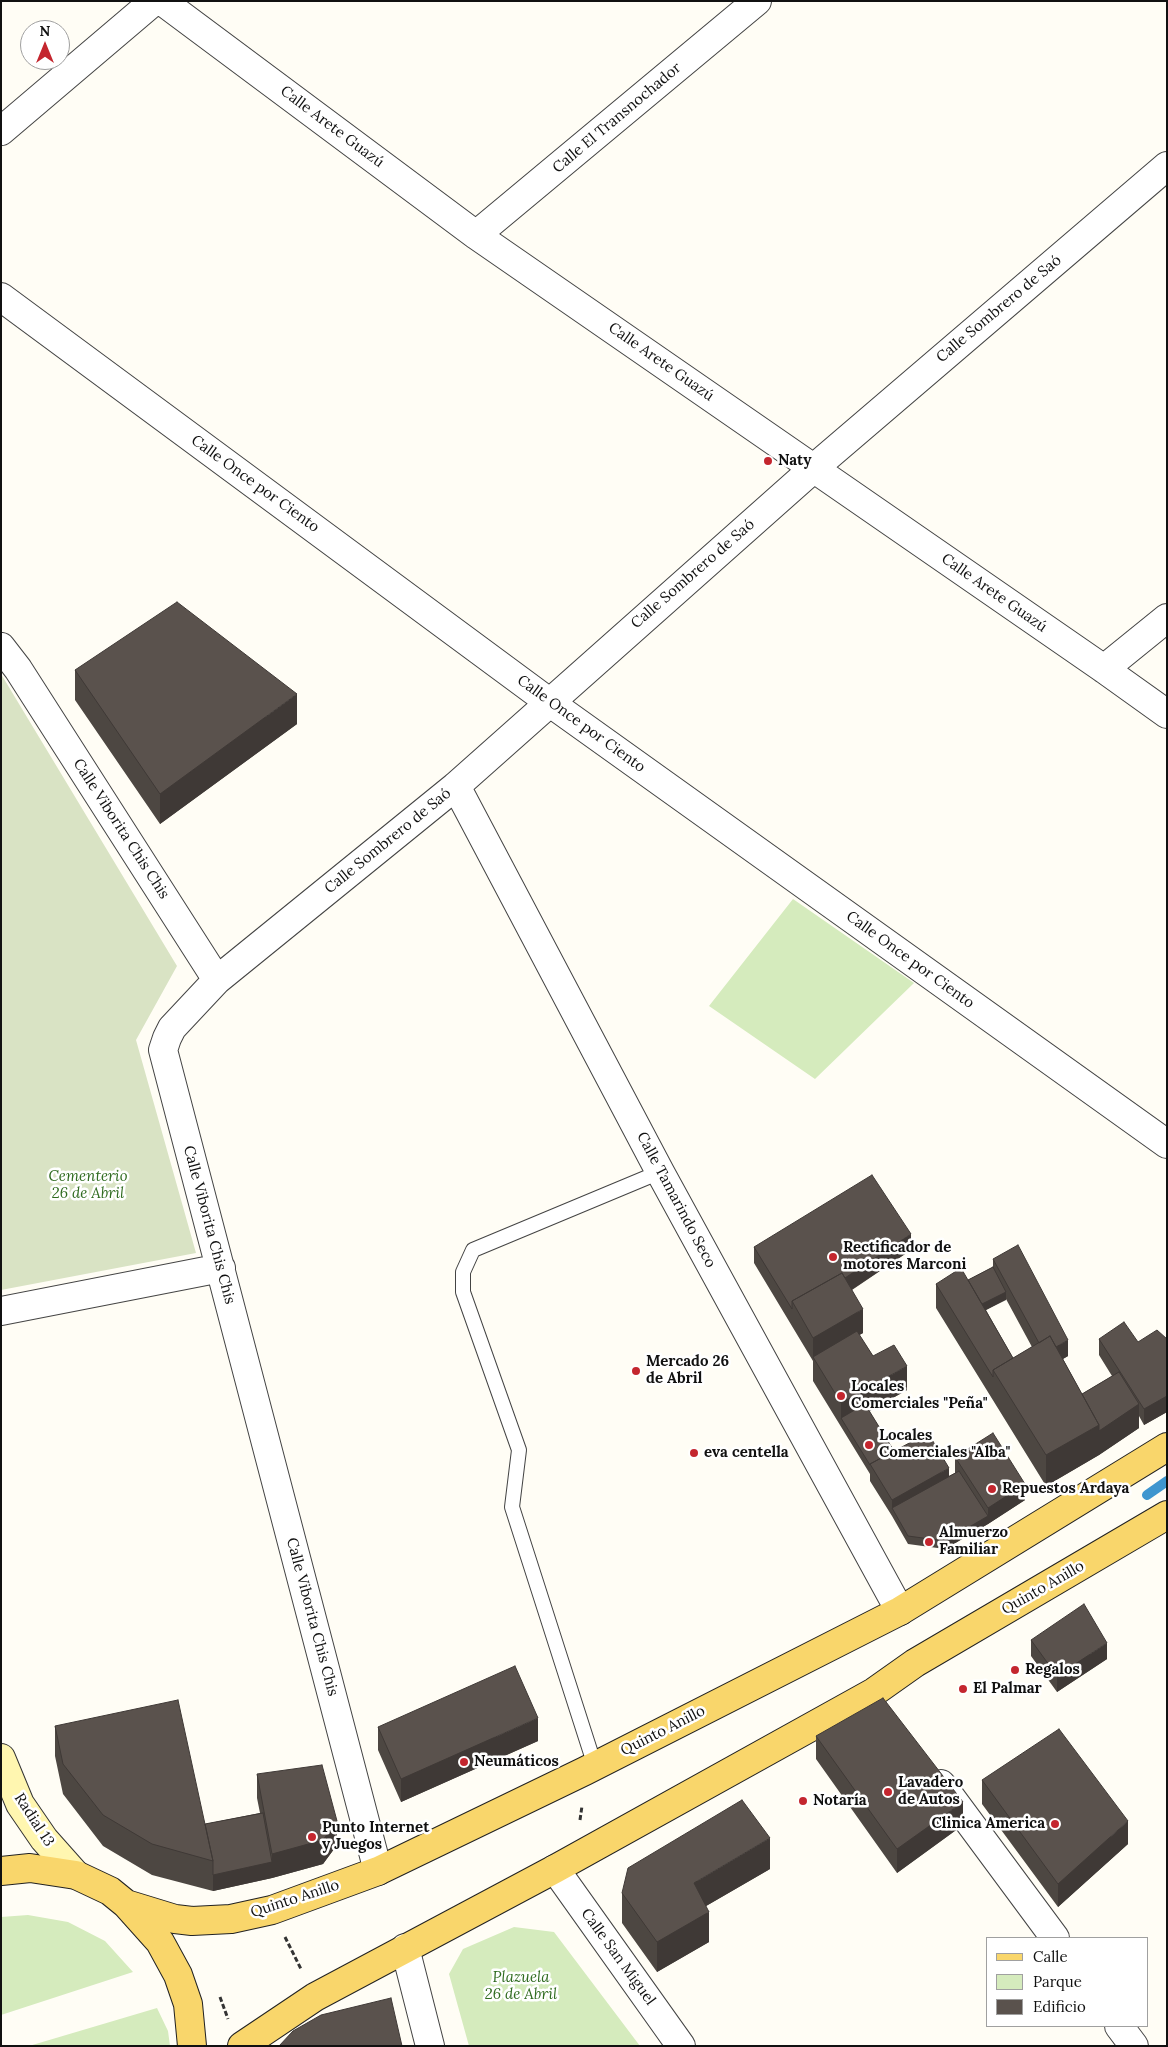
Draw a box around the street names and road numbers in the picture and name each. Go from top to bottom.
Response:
street label: Calle El Transnochador [549,59,685,177]
street label: Calle Arete Guazú [277,82,387,172]
street label: Calle Sombrero de Saó [933,251,1065,367]
street label: Calle Arete Guazú [605,319,717,405]
street label: Calle Once por Ciento [187,431,323,537]
street label: Calle Sombrero de Saó [628,516,758,632]
street label: Calle Arete Guazú [938,550,1050,636]
street label: Calle Once por Ciento [513,671,649,777]
street label: Calle Viborita Chis Chis [69,756,173,902]
street label: Calle Sombrero de Saó [321,784,455,898]
street label: Calle Once por Ciento [842,907,978,1013]
street label: Calle Tamarindo Seco [633,1129,719,1271]
street label: Calle Viborita Chis Chis [179,1144,239,1306]
street label: Calle Viborita Chis Chis [282,1536,342,1698]
street label: Quinto Anillo [999,1557,1087,1619]
street label: Quinto Anillo [618,1702,708,1760]
street label: Radial 13 [10,1790,58,1850]
street label: Quinto Anillo [248,1876,342,1922]
street label: Calle San Miguel [577,1905,659,2009]

